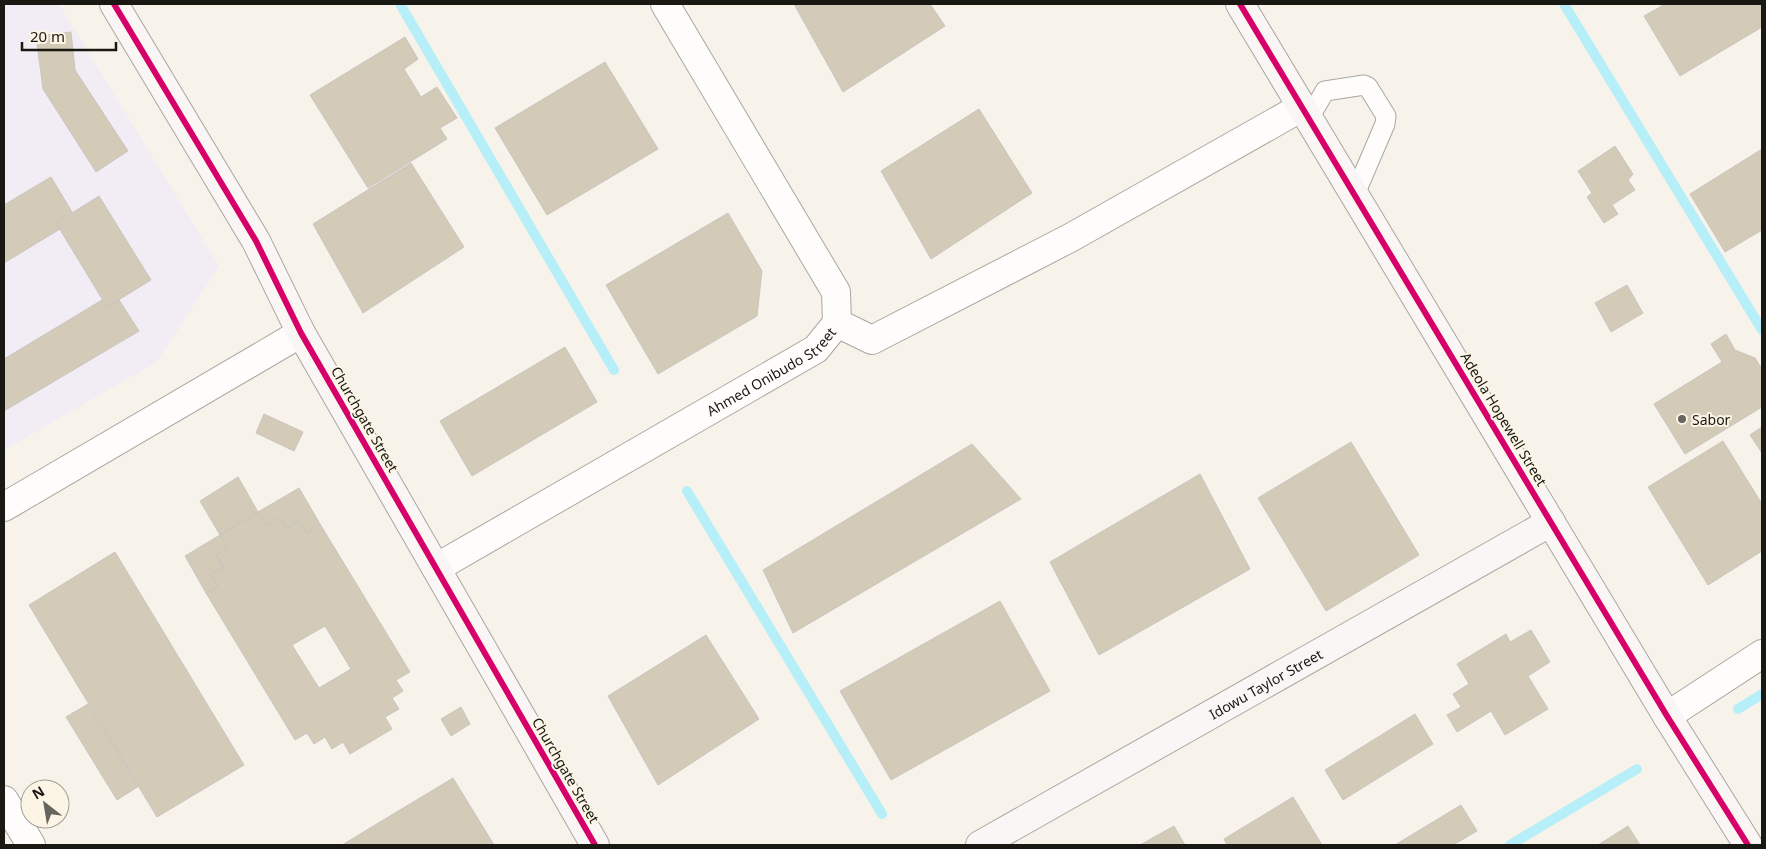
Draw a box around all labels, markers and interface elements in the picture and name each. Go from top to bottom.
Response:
scale bar [22,20,116,52]
text: 20 m [30,26,65,46]
street label: Ahmed Onibudo Street [703,323,840,420]
street label: Adeola Hopewell Street [1456,349,1552,489]
street label: Churchgate Street [327,363,403,475]
place label: Sabor [1692,410,1731,429]
marker: Sabor [1676,413,1688,425]
street label: Idowu Taylor Street [1205,644,1326,723]
street label: Churchgate Street [528,714,604,826]
north arrow [20,779,70,829]
text: N [28,781,48,804]

